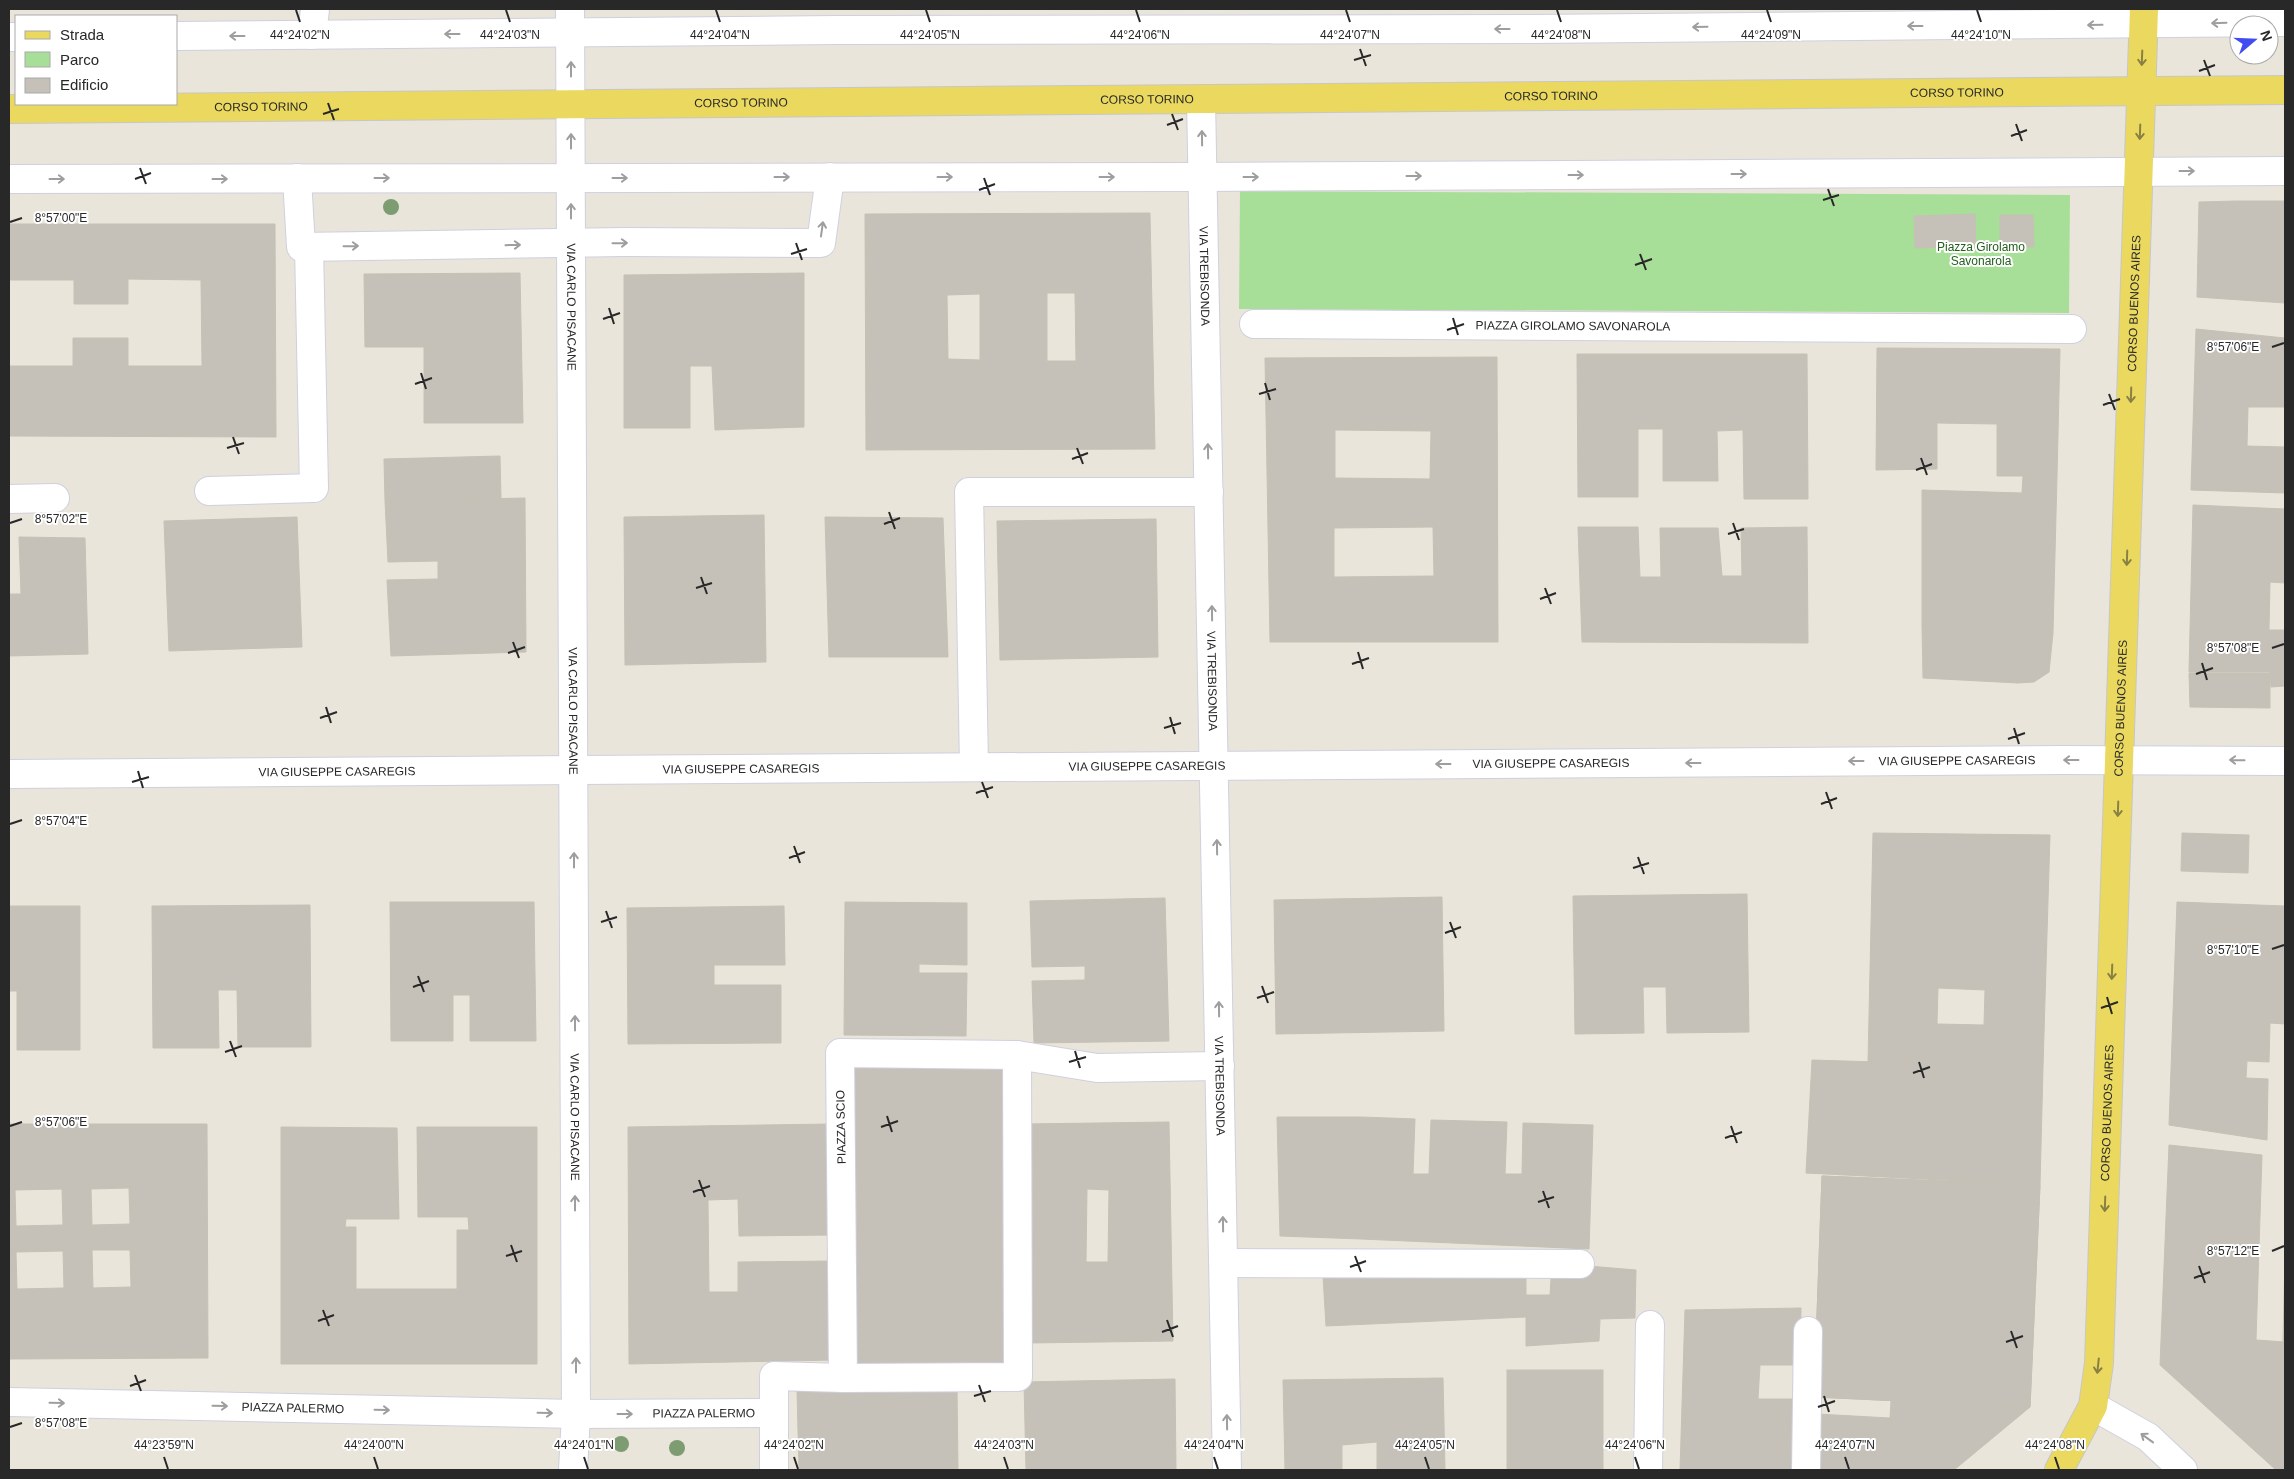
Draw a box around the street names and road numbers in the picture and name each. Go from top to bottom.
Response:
street label: CORSO TORINO [1910,85,2004,100]
street label: CORSO TORINO [1504,89,1598,104]
street label: CORSO TORINO [1100,92,1194,107]
street label: CORSO TORINO [694,95,788,110]
street label: CORSO TORINO [214,100,308,114]
street label: VIA TREBISONDA [1196,226,1212,326]
street label: CORSO BUENOS AIRES [2125,235,2143,372]
street label: VIA CARLO PISACANE [564,243,579,371]
street label: PIAZZA GIROLAMO SAVONAROLA [1476,318,1670,334]
street label: VIA TREBISONDA [1204,631,1220,731]
street label: CORSO BUENOS AIRES [2111,640,2130,777]
street label: VIA CARLO PISACANE [566,647,580,775]
street label: VIA GIUSEPPE CASAREGIS [1878,753,2035,768]
street label: VIA GIUSEPPE CASAREGIS [1472,756,1629,771]
street label: VIA GIUSEPPE CASAREGIS [1068,759,1225,774]
street label: VIA GIUSEPPE CASAREGIS [662,761,819,777]
street label: VIA GIUSEPPE CASAREGIS [258,764,416,779]
street label: VIA TREBISONDA [1212,1036,1228,1136]
street label: CORSO BUENOS AIRES [2098,1044,2117,1182]
street label: VIA CARLO PISACANE [567,1053,582,1181]
street label: PIAZZA SCIO [833,1090,849,1164]
street label: PIAZZA PALERMO [241,1400,344,1416]
street label: PIAZZA PALERMO [653,1406,755,1421]

